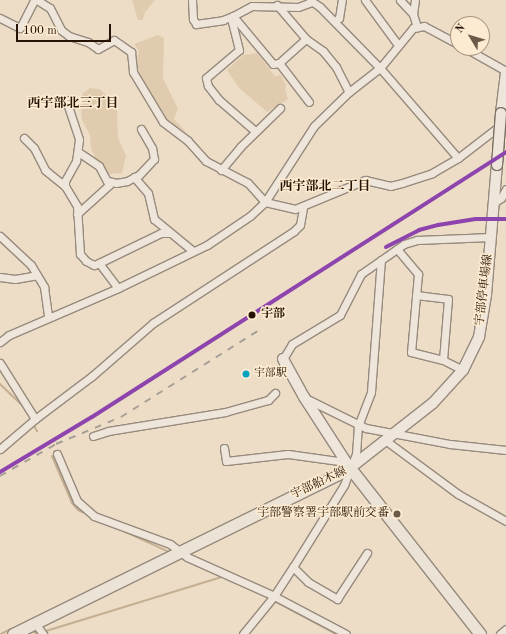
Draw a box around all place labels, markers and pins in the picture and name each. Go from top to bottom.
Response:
place label: 宇部 [261,308,285,322]
marker: 宇部 [246,309,258,321]
place label: 宇部駅 [254,367,287,381]
marker: 宇部駅 [241,369,251,379]
place label: 宇部警察署宇部駅前交番 [257,507,389,521]
marker: 宇部警察署宇部駅前交番 [392,509,402,519]

